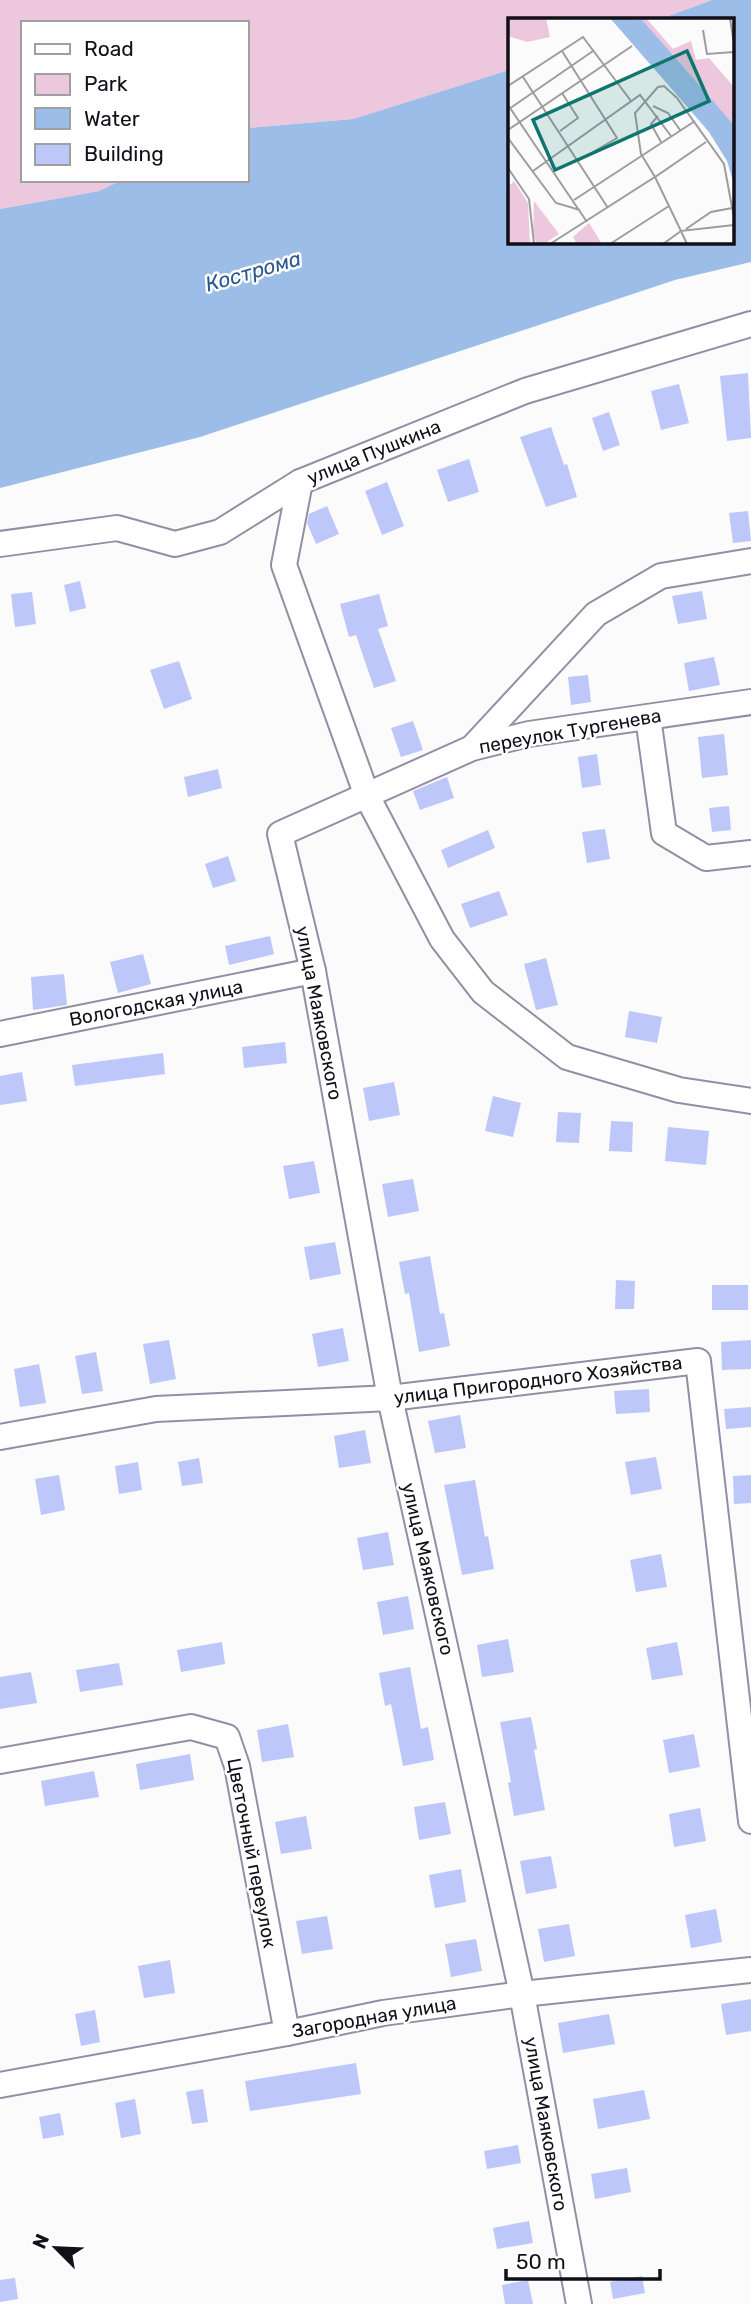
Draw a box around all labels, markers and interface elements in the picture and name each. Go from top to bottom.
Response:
inset map [508,18,734,243]
legend [21,21,248,182]
text: Road [84,36,134,61]
text: Park [84,71,128,96]
text: Water [84,106,140,131]
text: Building [84,141,164,166]
water label: Кострома [202,245,304,297]
street label: улица Пушкина [304,415,444,489]
street label: переулок Тургенева [477,704,663,758]
street label: улица Маяковского [291,924,347,1102]
street label: Вологодская улица [67,975,245,1031]
street label: улица Пригородного Хозяйства [393,1351,683,1409]
street label: улица Маяковского [397,1480,459,1658]
street label: Цветочный переулок [222,1756,282,1950]
street label: Загородная улица [290,1991,458,2043]
street label: улица Маяковского [519,2035,573,2213]
north arrow [21,2213,91,2283]
text: N [28,2230,54,2252]
scale bar [506,2238,660,2282]
text: 50 m [516,2249,566,2274]

